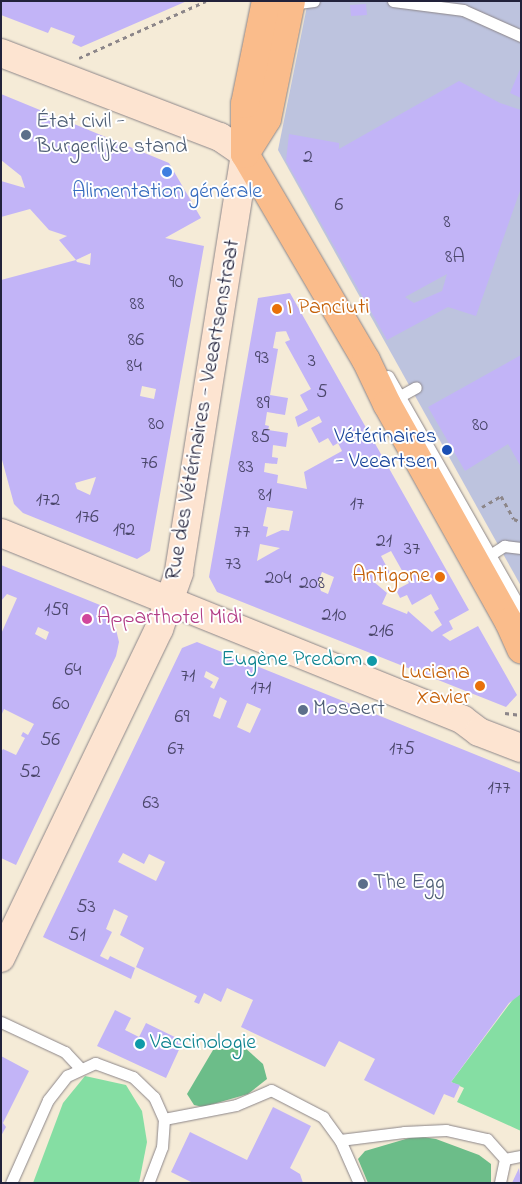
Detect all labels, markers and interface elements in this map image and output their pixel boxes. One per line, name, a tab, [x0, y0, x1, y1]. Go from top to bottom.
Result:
place label: État civil - Burgerlijke stand	[36, 109, 187, 160]
marker: État civil - Burgerlijke stand	[20, 129, 32, 141]
house number: 2	[303, 145, 313, 169]
marker: Alimentation générale	[161, 166, 173, 178]
place label: Alimentation générale	[72, 180, 262, 206]
house number: 6	[335, 193, 343, 217]
house number: 8	[443, 210, 451, 234]
street label: Rue des Vétérinaires - Veeartsenstraat	[161, 238, 247, 582]
house number: 8A	[445, 245, 465, 269]
house number: 90	[169, 270, 183, 294]
house number: 88	[130, 292, 144, 316]
place label: I Panciuti	[287, 296, 369, 322]
marker: I Panciuti	[271, 303, 283, 315]
house number: 86	[128, 328, 144, 352]
house number: 93	[255, 346, 269, 370]
house number: 3	[308, 349, 316, 373]
house number: 84	[126, 354, 142, 378]
house number: 5	[316, 380, 328, 404]
house number: 89	[256, 391, 270, 415]
house number: 80	[148, 412, 164, 436]
house number: 80	[472, 413, 488, 437]
place label: Vétérinaires - Veeartsen	[334, 424, 437, 476]
house number: 85	[252, 425, 270, 449]
marker: Vétérinaires - Veeartsen	[441, 444, 453, 456]
house number: 76	[140, 451, 158, 475]
house number: 83	[238, 455, 254, 479]
house number: 81	[258, 483, 272, 507]
house number: 172	[36, 488, 60, 512]
house number: 17	[350, 492, 364, 516]
house number: 176	[75, 505, 99, 529]
house number: 192	[113, 518, 135, 542]
house number: 77	[234, 520, 250, 544]
house number: 21	[376, 529, 392, 553]
house number: 37	[404, 537, 420, 561]
house number: 73	[225, 552, 241, 576]
place label: Antigone	[352, 564, 430, 590]
house number: 204	[265, 566, 291, 590]
house number: 208	[299, 571, 325, 595]
marker: Antigone	[434, 571, 446, 583]
house number: 159	[44, 598, 68, 622]
house number: 210	[322, 603, 346, 627]
place label: Apparthotel Midi	[97, 606, 243, 632]
marker: Apparthotel Midi	[81, 613, 93, 625]
house number: 216	[368, 619, 394, 643]
place label: Eugène Predom	[221, 648, 362, 674]
marker: Eugène Predom	[366, 655, 378, 667]
house number: 64	[64, 658, 82, 682]
place label: Luciana Xavier	[401, 660, 470, 711]
house number: 71	[181, 664, 195, 688]
house number: 171	[251, 676, 271, 700]
marker: Luciana Xavier	[474, 680, 486, 692]
house number: 60	[52, 692, 70, 716]
place label: Mosaert	[313, 697, 385, 723]
marker: Mosaert	[297, 704, 309, 716]
house number: 69	[175, 705, 189, 729]
house number: 56	[40, 728, 60, 752]
house number: 67	[167, 737, 185, 761]
house number: 175	[389, 737, 415, 761]
house number: 52	[19, 760, 41, 784]
house number: 177	[488, 776, 510, 800]
house number: 63	[142, 791, 160, 815]
place label: The Egg	[373, 871, 445, 897]
marker: The Egg	[357, 878, 369, 890]
house number: 53	[76, 895, 96, 919]
house number: 51	[68, 923, 86, 947]
place label: Vaccinologie	[150, 1031, 256, 1057]
marker: Vaccinologie	[134, 1038, 146, 1050]

